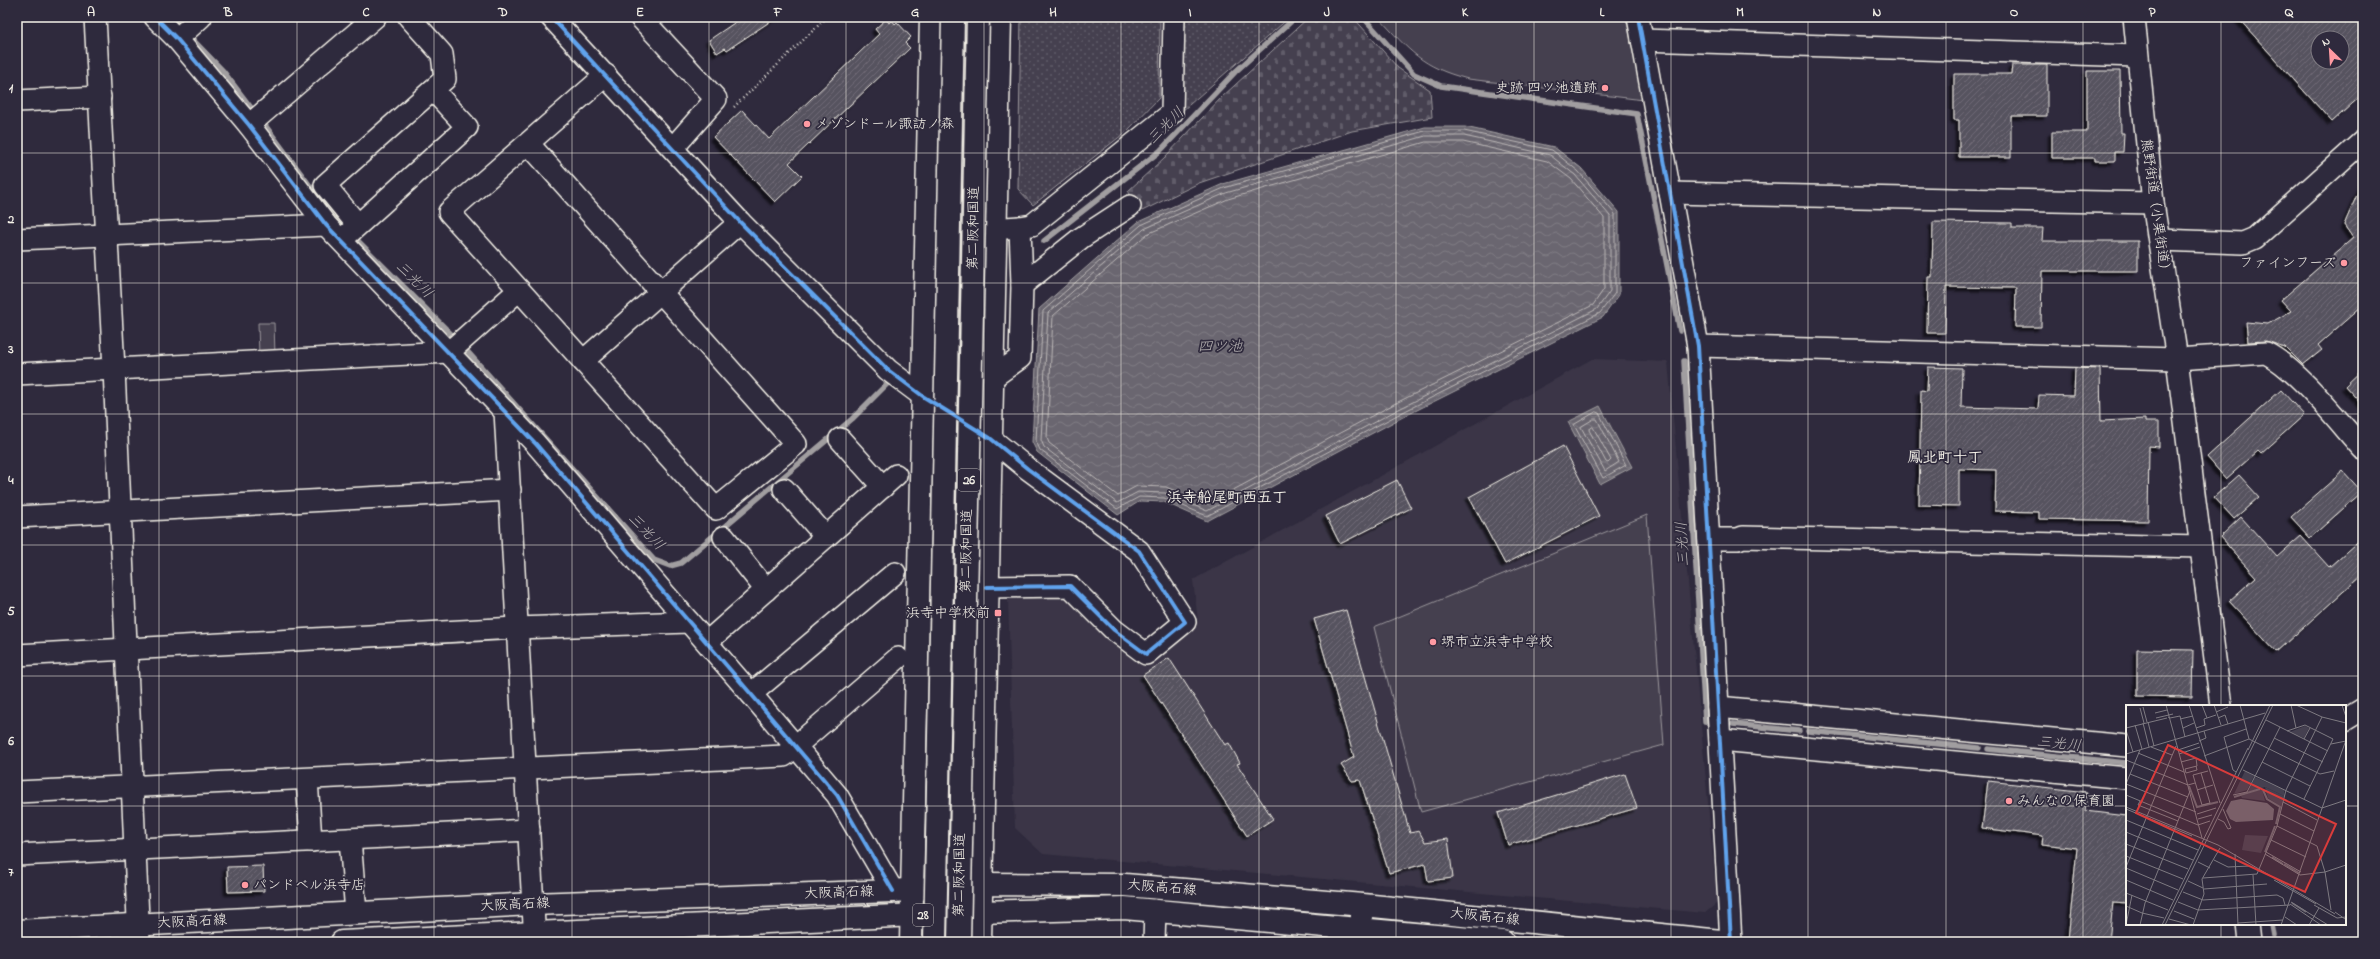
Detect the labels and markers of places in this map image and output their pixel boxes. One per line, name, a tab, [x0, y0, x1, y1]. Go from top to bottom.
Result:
place label: 史跡 四ツ池遺跡	[1496, 78, 1597, 99]
marker: 史跡 四ツ池遺跡	[1600, 83, 1610, 93]
place label: メゾンドール諏訪ノ森	[815, 114, 954, 135]
marker: メゾンドール諏訪ノ森	[802, 119, 812, 129]
place label: ファインフーズ	[2239, 253, 2336, 274]
marker: ファインフーズ	[2339, 258, 2349, 268]
place label: 浜寺中学校前	[906, 603, 990, 624]
marker: 浜寺中学校前	[993, 608, 1003, 618]
place label: 堺市立浜寺中学校	[1441, 632, 1553, 653]
marker: 堺市立浜寺中学校	[1428, 637, 1438, 647]
place label: みんなの保育園	[2017, 791, 2115, 812]
marker: みんなの保育園	[2004, 796, 2014, 806]
place label: パンドベル浜寺店	[253, 875, 365, 896]
marker: パンドベル浜寺店	[240, 880, 250, 890]

